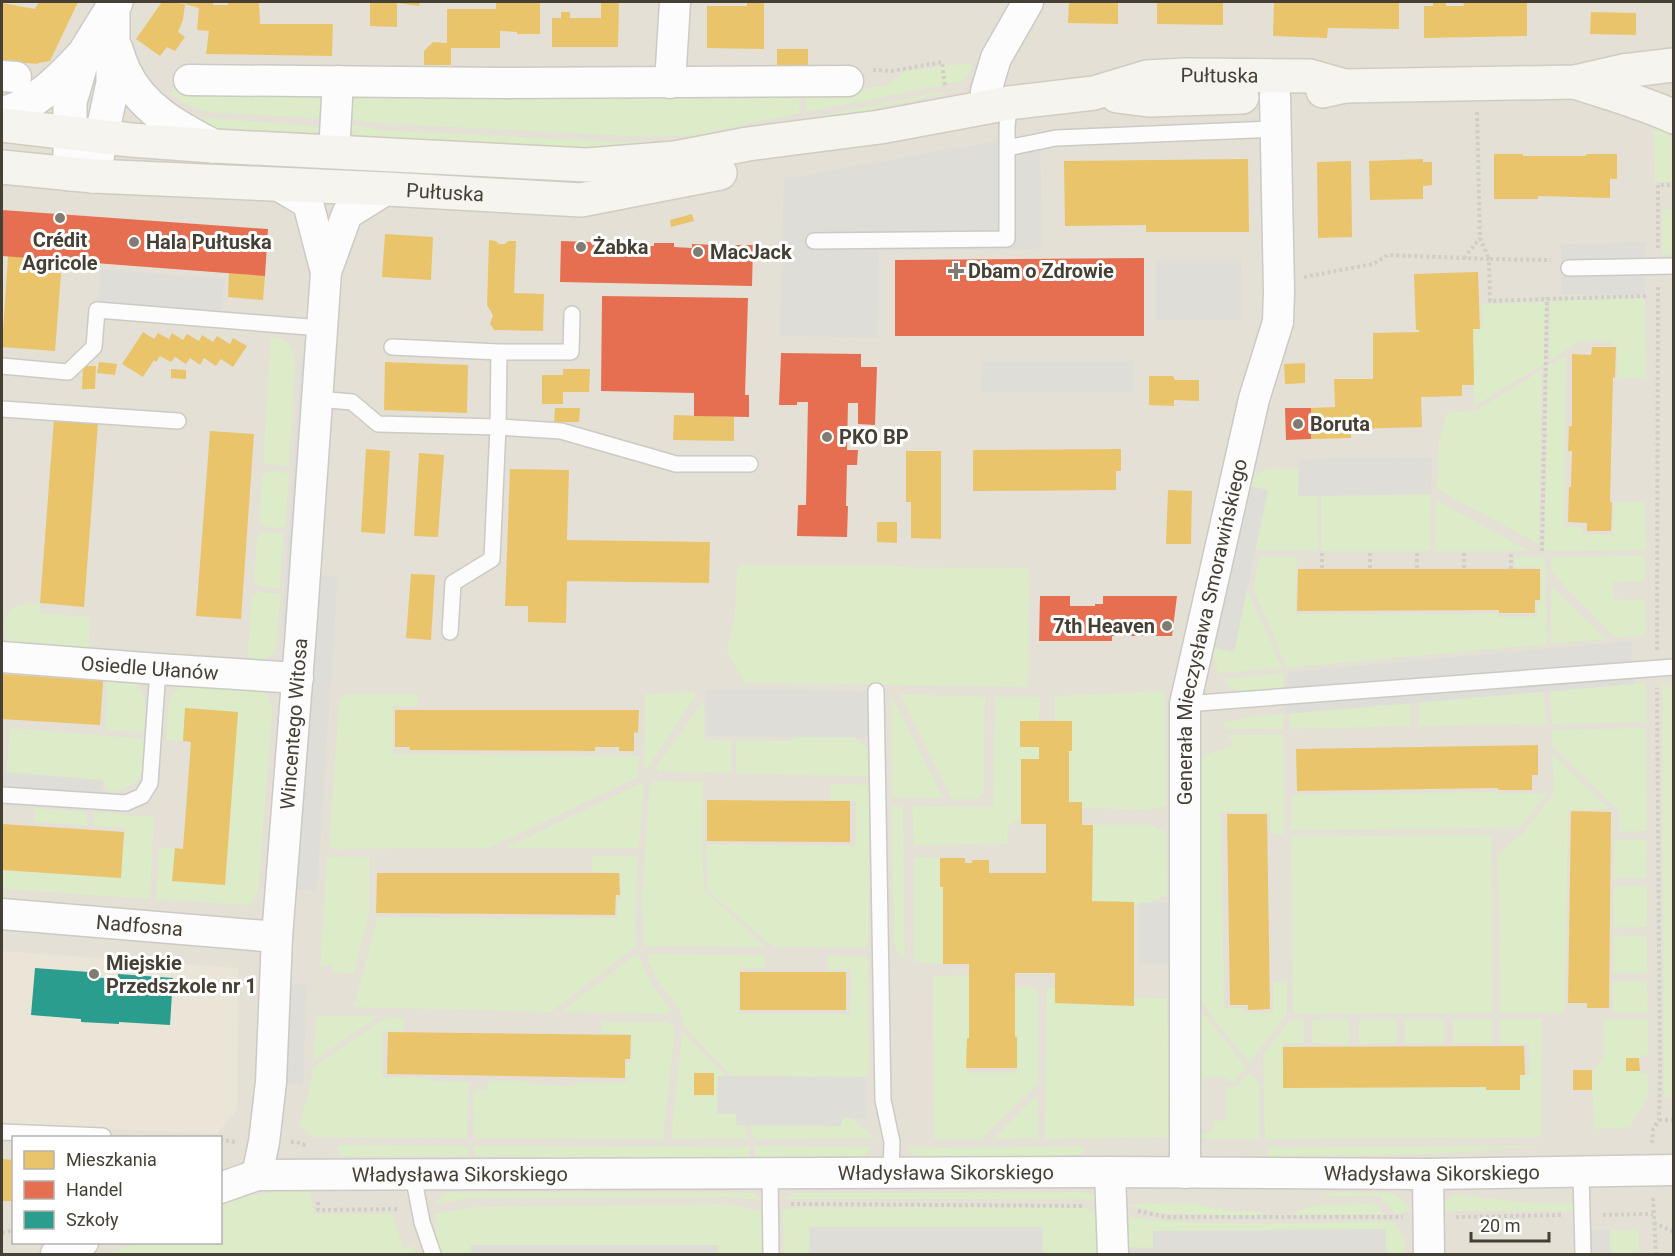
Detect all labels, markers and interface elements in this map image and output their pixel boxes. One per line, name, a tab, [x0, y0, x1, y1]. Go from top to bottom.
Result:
street label: Pułtuska	[1180, 63, 1259, 88]
street label: Pułtuska	[406, 178, 485, 206]
marker: Crédit Agricole	[53, 211, 67, 225]
place label: Crédit Agricole	[22, 228, 98, 275]
place label: Hala Pułtuska	[146, 230, 272, 254]
marker: Hala Pułtuska	[127, 235, 141, 249]
place label: Żabka	[593, 235, 649, 259]
marker: Żabka	[574, 240, 588, 254]
place label: MacJack	[710, 240, 792, 264]
marker: MacJack	[691, 245, 705, 259]
place label: Dbam o Zdrowie	[968, 259, 1114, 283]
marker: Dbam o Zdrowie	[949, 264, 963, 278]
place label: Boruta	[1310, 412, 1370, 436]
marker: Boruta	[1291, 417, 1305, 431]
place label: PKO BP	[839, 425, 909, 449]
marker: PKO BP	[820, 430, 834, 444]
street label: Generała Mieczysława Smorawińskiego	[1173, 456, 1252, 805]
place label: 7th Heaven	[1053, 614, 1155, 638]
marker: 7th Heaven	[1160, 619, 1174, 633]
street label: Wincentego Witosa	[275, 637, 312, 811]
street label: Osiedle Ułanów	[80, 651, 219, 685]
street label: Nadfosna	[95, 910, 184, 941]
place label: Miejskie Przedszkole nr 1	[106, 951, 257, 998]
marker: Miejskie Przedszkole nr 1	[87, 967, 101, 981]
legend	[12, 1136, 222, 1244]
text: Mieszkania	[66, 1149, 157, 1170]
street label: Władysława Sikorskiego	[838, 1160, 1054, 1185]
street label: Władysława Sikorskiego	[1324, 1160, 1540, 1186]
street label: Władysława Sikorskiego	[352, 1162, 568, 1187]
text: Handel	[66, 1179, 123, 1200]
scale bar	[1471, 1205, 1549, 1243]
text: Szkoły	[66, 1209, 119, 1230]
text: 20 m	[1480, 1215, 1520, 1236]

